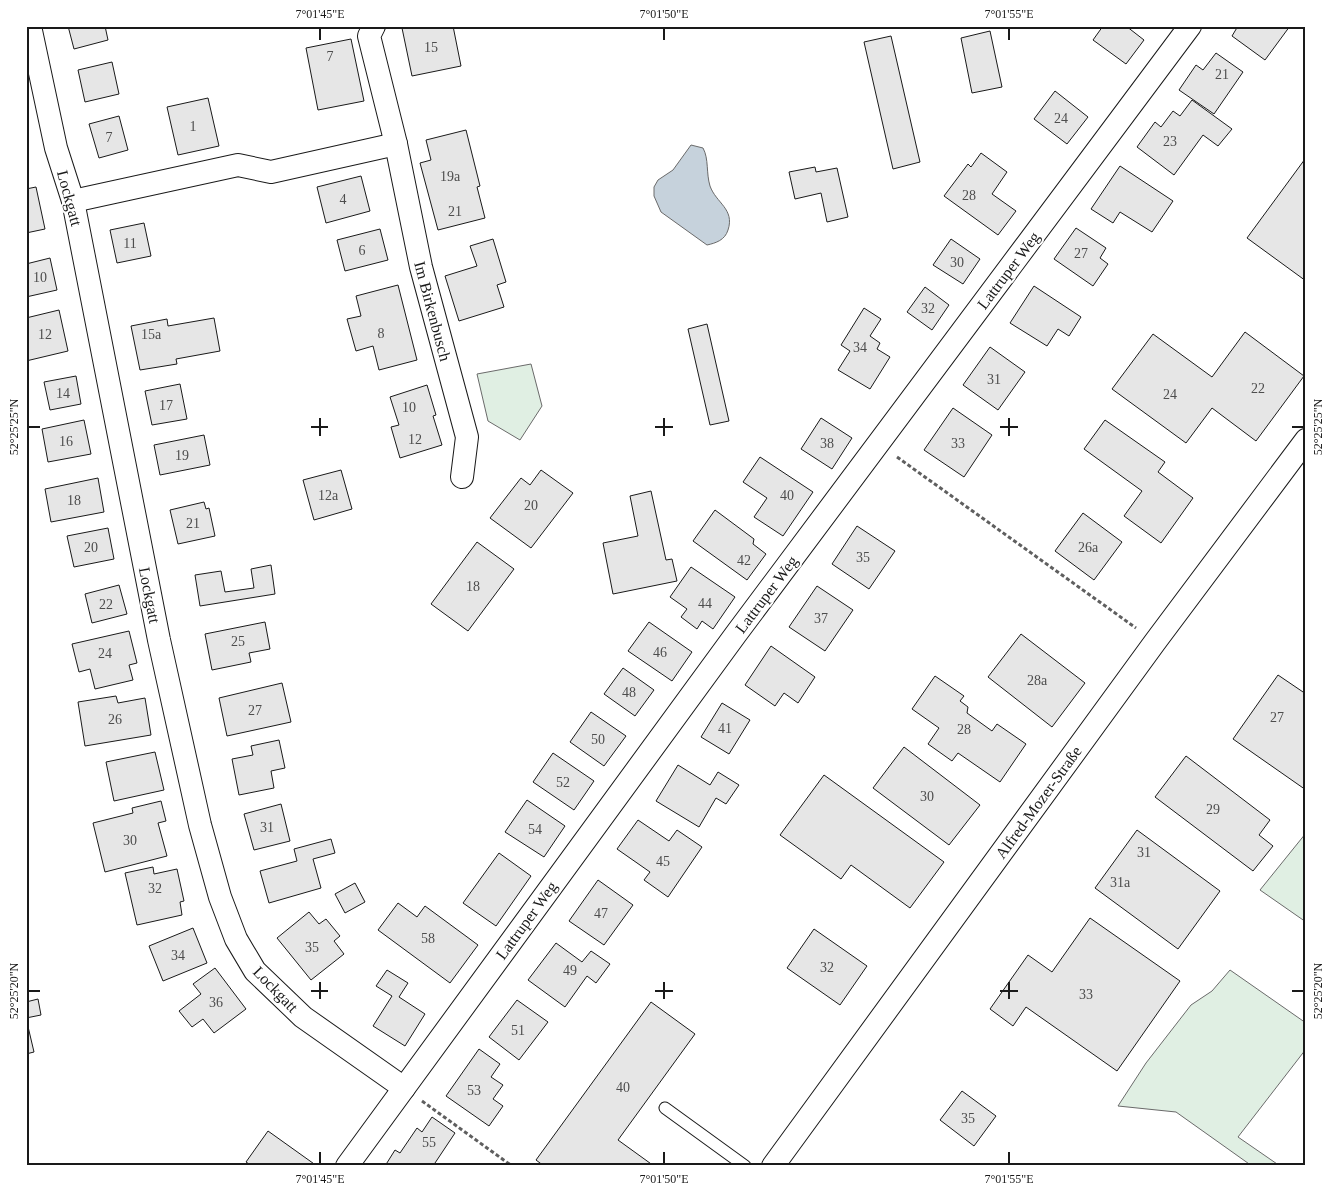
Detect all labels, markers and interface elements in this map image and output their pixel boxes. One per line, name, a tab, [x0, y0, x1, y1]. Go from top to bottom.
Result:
text: 7°01'45"E	[295, 7, 345, 21]
text: 7°01'50"E	[639, 7, 689, 21]
text: 7°01'55"E	[984, 7, 1034, 21]
house number: 15	[424, 40, 438, 55]
house number: 7	[327, 49, 334, 64]
house number: 21	[1215, 67, 1229, 82]
house number: 24	[1054, 111, 1068, 126]
house number: 1	[190, 119, 197, 134]
house number: 7	[106, 130, 113, 145]
house number: 23	[1163, 134, 1177, 149]
street label: Lockgatt	[53, 168, 85, 229]
house number: 19a	[440, 169, 461, 184]
house number: 28	[962, 188, 976, 203]
house number: 4	[340, 192, 347, 207]
house number: 21	[448, 204, 462, 219]
street label: Lattruper Weg	[974, 228, 1044, 313]
house number: 11	[123, 236, 137, 251]
house number: 6	[359, 243, 366, 258]
house number: 27	[1074, 246, 1088, 261]
house number: 30	[950, 255, 964, 270]
street label: Im Birkenbusch	[411, 259, 454, 363]
house number: 10	[33, 270, 47, 285]
house number: 32	[921, 301, 935, 316]
house number: 8	[378, 326, 385, 341]
house number: 12	[38, 327, 52, 342]
house number: 15a	[141, 327, 162, 342]
house number: 34	[853, 340, 867, 355]
house number: 31	[987, 372, 1001, 387]
house number: 22	[1251, 381, 1265, 396]
house number: 14	[56, 386, 70, 401]
house number: 24	[1163, 387, 1177, 402]
text: 52°25'25"N	[7, 398, 21, 455]
house number: 17	[159, 398, 173, 413]
text: 52°25'25"N	[1311, 398, 1325, 455]
house number: 10	[402, 400, 416, 415]
house number: 12	[408, 432, 422, 447]
house number: 16	[59, 434, 73, 449]
house number: 38	[820, 436, 834, 451]
house number: 33	[951, 436, 965, 451]
house number: 19	[175, 448, 189, 463]
house number: 12a	[318, 488, 339, 503]
house number: 40	[780, 488, 794, 503]
house number: 18	[67, 493, 81, 508]
house number: 20	[524, 498, 538, 513]
house number: 21	[186, 516, 200, 531]
house number: 20	[84, 540, 98, 555]
house number: 26a	[1078, 540, 1099, 555]
house number: 35	[856, 550, 870, 565]
street label: Lattruper Weg	[732, 552, 802, 637]
house number: 42	[737, 553, 751, 568]
street label: Lockgatt	[135, 566, 163, 625]
house number: 18	[466, 579, 480, 594]
house number: 44	[698, 596, 712, 611]
house number: 22	[99, 597, 113, 612]
house number: 37	[814, 611, 828, 626]
house number: 25	[231, 634, 245, 649]
house number: 46	[653, 645, 667, 660]
house number: 24	[98, 646, 112, 661]
house number: 28a	[1027, 673, 1048, 688]
house number: 48	[622, 685, 636, 700]
house number: 27	[248, 703, 262, 718]
house number: 27	[1270, 710, 1284, 725]
house number: 26	[108, 712, 122, 727]
house number: 41	[718, 721, 732, 736]
house number: 28	[957, 722, 971, 737]
house number: 50	[591, 732, 605, 747]
street label: Alfred-Mozer-Straße	[992, 743, 1085, 862]
house number: 52	[556, 775, 570, 790]
house number: 30	[920, 789, 934, 804]
house number: 29	[1206, 802, 1220, 817]
house number: 31	[260, 820, 274, 835]
house number: 54	[528, 822, 542, 837]
house number: 30	[123, 833, 137, 848]
house number: 31	[1137, 845, 1151, 860]
house number: 45	[656, 854, 670, 869]
house number: 31a	[1110, 875, 1131, 890]
street label: Lattruper Weg	[492, 878, 561, 963]
house number: 32	[148, 881, 162, 896]
house number: 47	[594, 906, 608, 921]
house number: 58	[421, 931, 435, 946]
house number: 35	[305, 940, 319, 955]
house number: 34	[171, 948, 185, 963]
house number: 32	[820, 960, 834, 975]
text: 52°25'20"N	[7, 962, 21, 1019]
text: 52°25'20"N	[1311, 962, 1325, 1019]
street label: Lockgatt	[249, 963, 302, 1017]
house number: 49	[563, 963, 577, 978]
house number: 33	[1079, 987, 1093, 1002]
house number: 36	[209, 995, 223, 1010]
house number: 51	[511, 1023, 525, 1038]
house number: 40	[616, 1080, 630, 1095]
house number: 53	[467, 1083, 481, 1098]
house number: 35	[961, 1111, 975, 1126]
house number: 55	[422, 1135, 436, 1150]
text: 7°01'45"E	[295, 1172, 345, 1186]
text: 7°01'50"E	[639, 1172, 689, 1186]
text: 7°01'55"E	[984, 1172, 1034, 1186]

